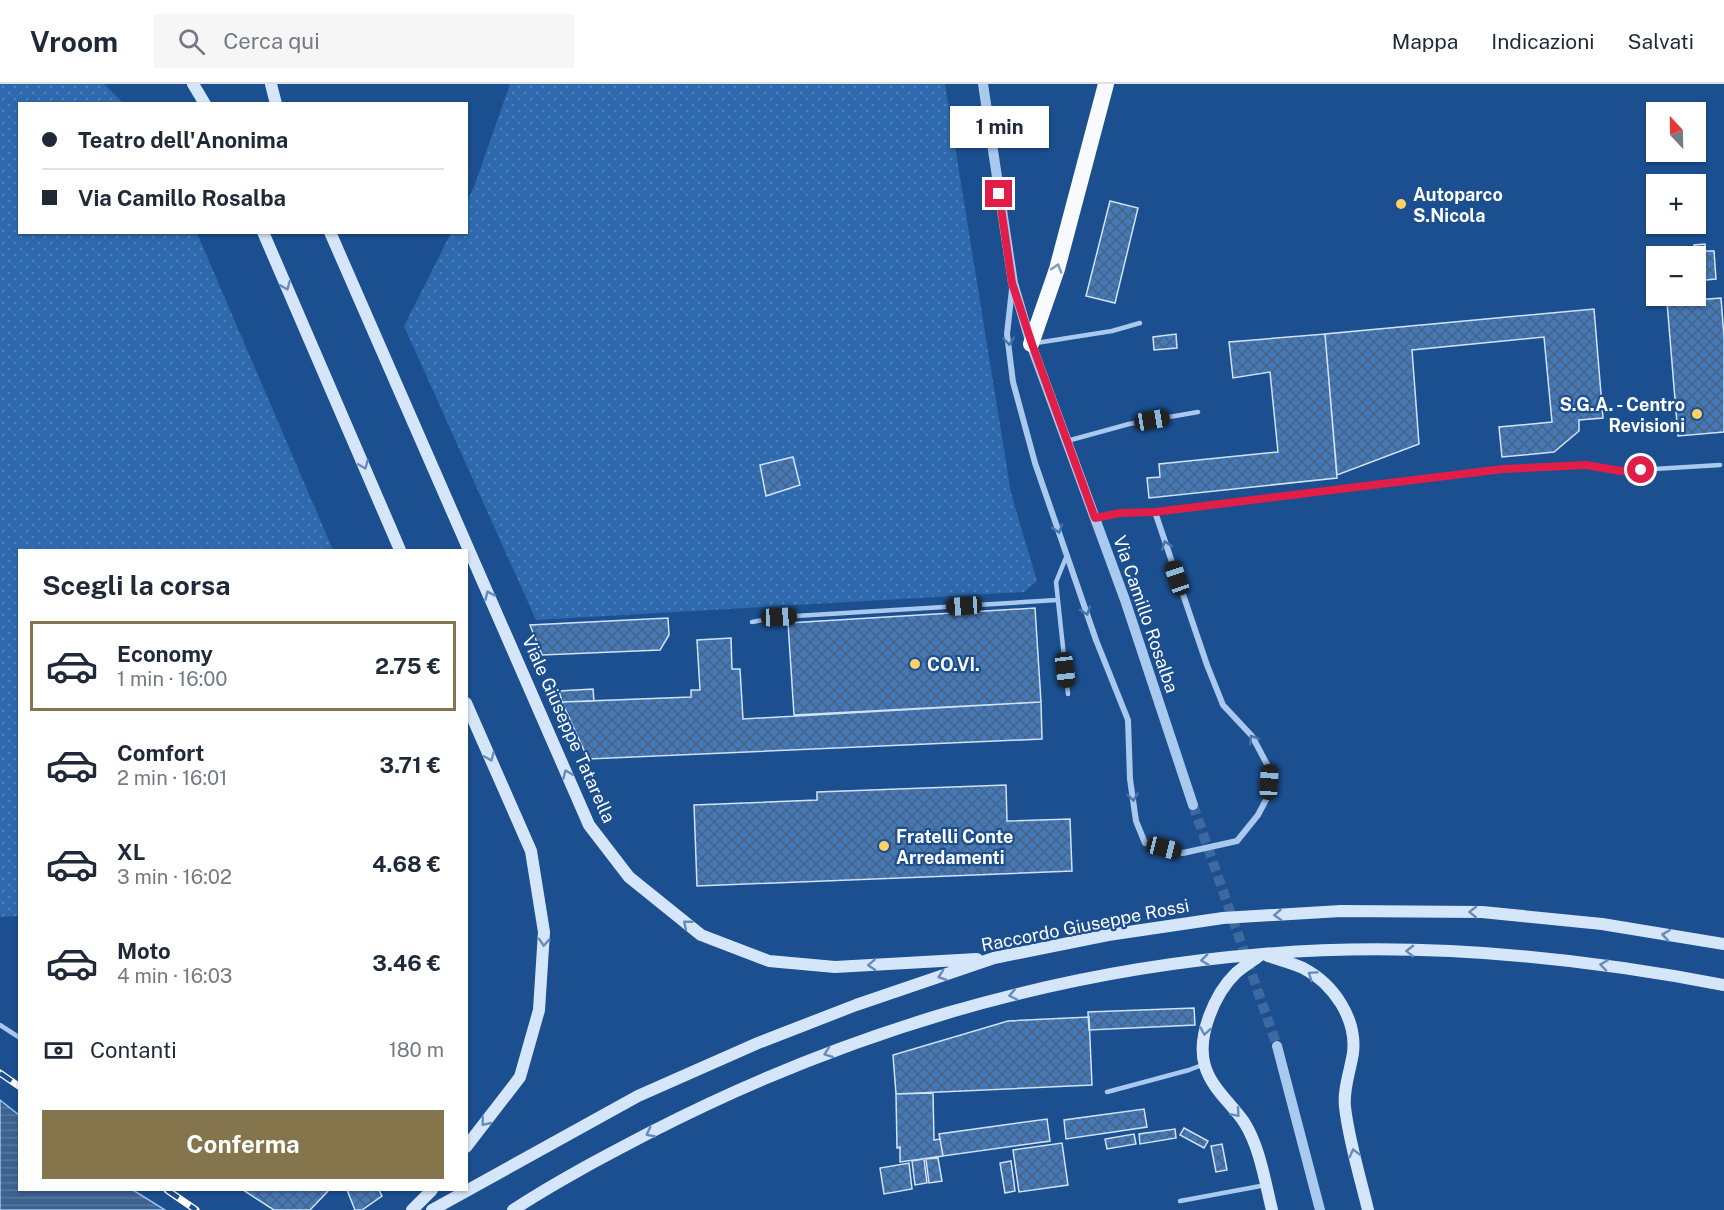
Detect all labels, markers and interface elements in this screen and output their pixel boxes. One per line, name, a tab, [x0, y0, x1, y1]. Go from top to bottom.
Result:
search box	[154, 14, 574, 68]
text: Vroom	[30, 25, 118, 58]
icon: search	[175, 25, 208, 58]
text: Cerca qui	[223, 28, 320, 54]
text: Mappa	[1392, 29, 1458, 54]
text: Indicazioni	[1491, 29, 1595, 54]
text: Salvati	[1628, 29, 1694, 54]
north arrow	[1646, 102, 1706, 162]
map controls	[1646, 102, 1706, 306]
callout: 1 min	[950, 107, 1048, 149]
text: 1 min	[975, 115, 1024, 139]
text: Teatro dell'Anonima	[78, 127, 288, 153]
button: +	[1646, 174, 1706, 234]
route end	[985, 180, 1012, 207]
place label: Autoparco S.Nicola	[1413, 184, 1503, 226]
text: Via Camillo Rosalba	[78, 185, 286, 211]
marker: Autoparco S.Nicola	[1394, 197, 1408, 211]
button: −	[1646, 246, 1706, 306]
one-way arrow	[1050, 263, 1062, 274]
one-way arrow	[279, 280, 291, 291]
one-way arrow	[1002, 336, 1015, 345]
place label: S.G.A. - Centro Revisioni	[1559, 394, 1685, 436]
marker: S.G.A. - Centro Revisioni	[1690, 407, 1704, 421]
car	[1133, 408, 1171, 432]
route start	[1627, 456, 1654, 483]
one-way arrow	[356, 459, 368, 470]
one-way arrow	[1050, 523, 1063, 534]
street label: Via Camillo Rosalba	[1109, 533, 1183, 695]
one-way arrow	[1161, 540, 1173, 551]
car	[1163, 558, 1191, 598]
text: Scegli la corsa	[42, 569, 231, 601]
one-way arrow	[485, 591, 497, 602]
car	[945, 596, 983, 616]
one-way arrow	[1078, 605, 1091, 616]
car	[761, 607, 797, 627]
street label: Viale Giuseppe Tatarella	[518, 632, 620, 826]
icon: car	[45, 639, 99, 693]
text: Economy	[117, 641, 213, 667]
car	[1054, 651, 1076, 689]
text: 2.75 €	[375, 653, 441, 679]
place label: CO.VI.	[927, 654, 980, 675]
marker: CO.VI.	[908, 657, 922, 671]
text: 1 min · 16:00	[117, 667, 228, 691]
one-way arrow	[1249, 735, 1260, 746]
icon: car	[45, 738, 99, 792]
text: Comfort	[117, 740, 204, 766]
one-way arrow	[483, 750, 495, 761]
text: 3.71 €	[380, 752, 441, 778]
car	[1259, 764, 1279, 800]
text: 2 min · 16:01	[117, 766, 227, 790]
one-way arrow	[562, 770, 574, 781]
one-way arrow	[1126, 793, 1138, 802]
place label: Fratelli Conte Arredamenti	[896, 826, 1013, 868]
car	[1144, 835, 1184, 861]
icon: car	[45, 837, 99, 891]
text: XL	[117, 839, 145, 865]
marker: Fratelli Conte Arredamenti	[877, 839, 891, 853]
text: 4.68 €	[372, 851, 441, 877]
text: 3 min · 16:02	[117, 865, 232, 889]
street label: Raccordo Giuseppe Rossi	[979, 895, 1191, 955]
one-way arrow	[1468, 906, 1477, 919]
one-way arrow	[1273, 908, 1282, 921]
one-way arrow	[682, 920, 693, 931]
one-way arrow	[1662, 929, 1671, 941]
icon: car	[45, 936, 99, 990]
one-way arrow	[537, 937, 550, 946]
text: Moto	[117, 938, 171, 964]
one-way arrow	[1405, 944, 1414, 957]
text: 3.46 €	[372, 950, 441, 976]
one-way arrow	[1201, 953, 1210, 966]
one-way arrow	[868, 959, 877, 972]
one-way arrow	[1600, 959, 1609, 971]
text: 4 min · 16:03	[117, 964, 232, 988]
one-way arrow	[937, 968, 948, 981]
one-way arrow	[1308, 971, 1319, 982]
one-way arrow	[1009, 988, 1019, 1001]
one-way arrow	[1200, 1027, 1212, 1036]
icon: cash	[42, 1034, 75, 1067]
text: Contanti	[90, 1037, 177, 1063]
text: 180 m	[389, 1038, 444, 1062]
one-way arrow	[823, 1046, 834, 1058]
one-way arrow	[1228, 1106, 1239, 1117]
button: Conferma	[42, 1110, 444, 1179]
one-way arrow	[481, 1115, 492, 1126]
one-way arrow	[645, 1125, 656, 1137]
one-way arrow	[1349, 1148, 1362, 1158]

